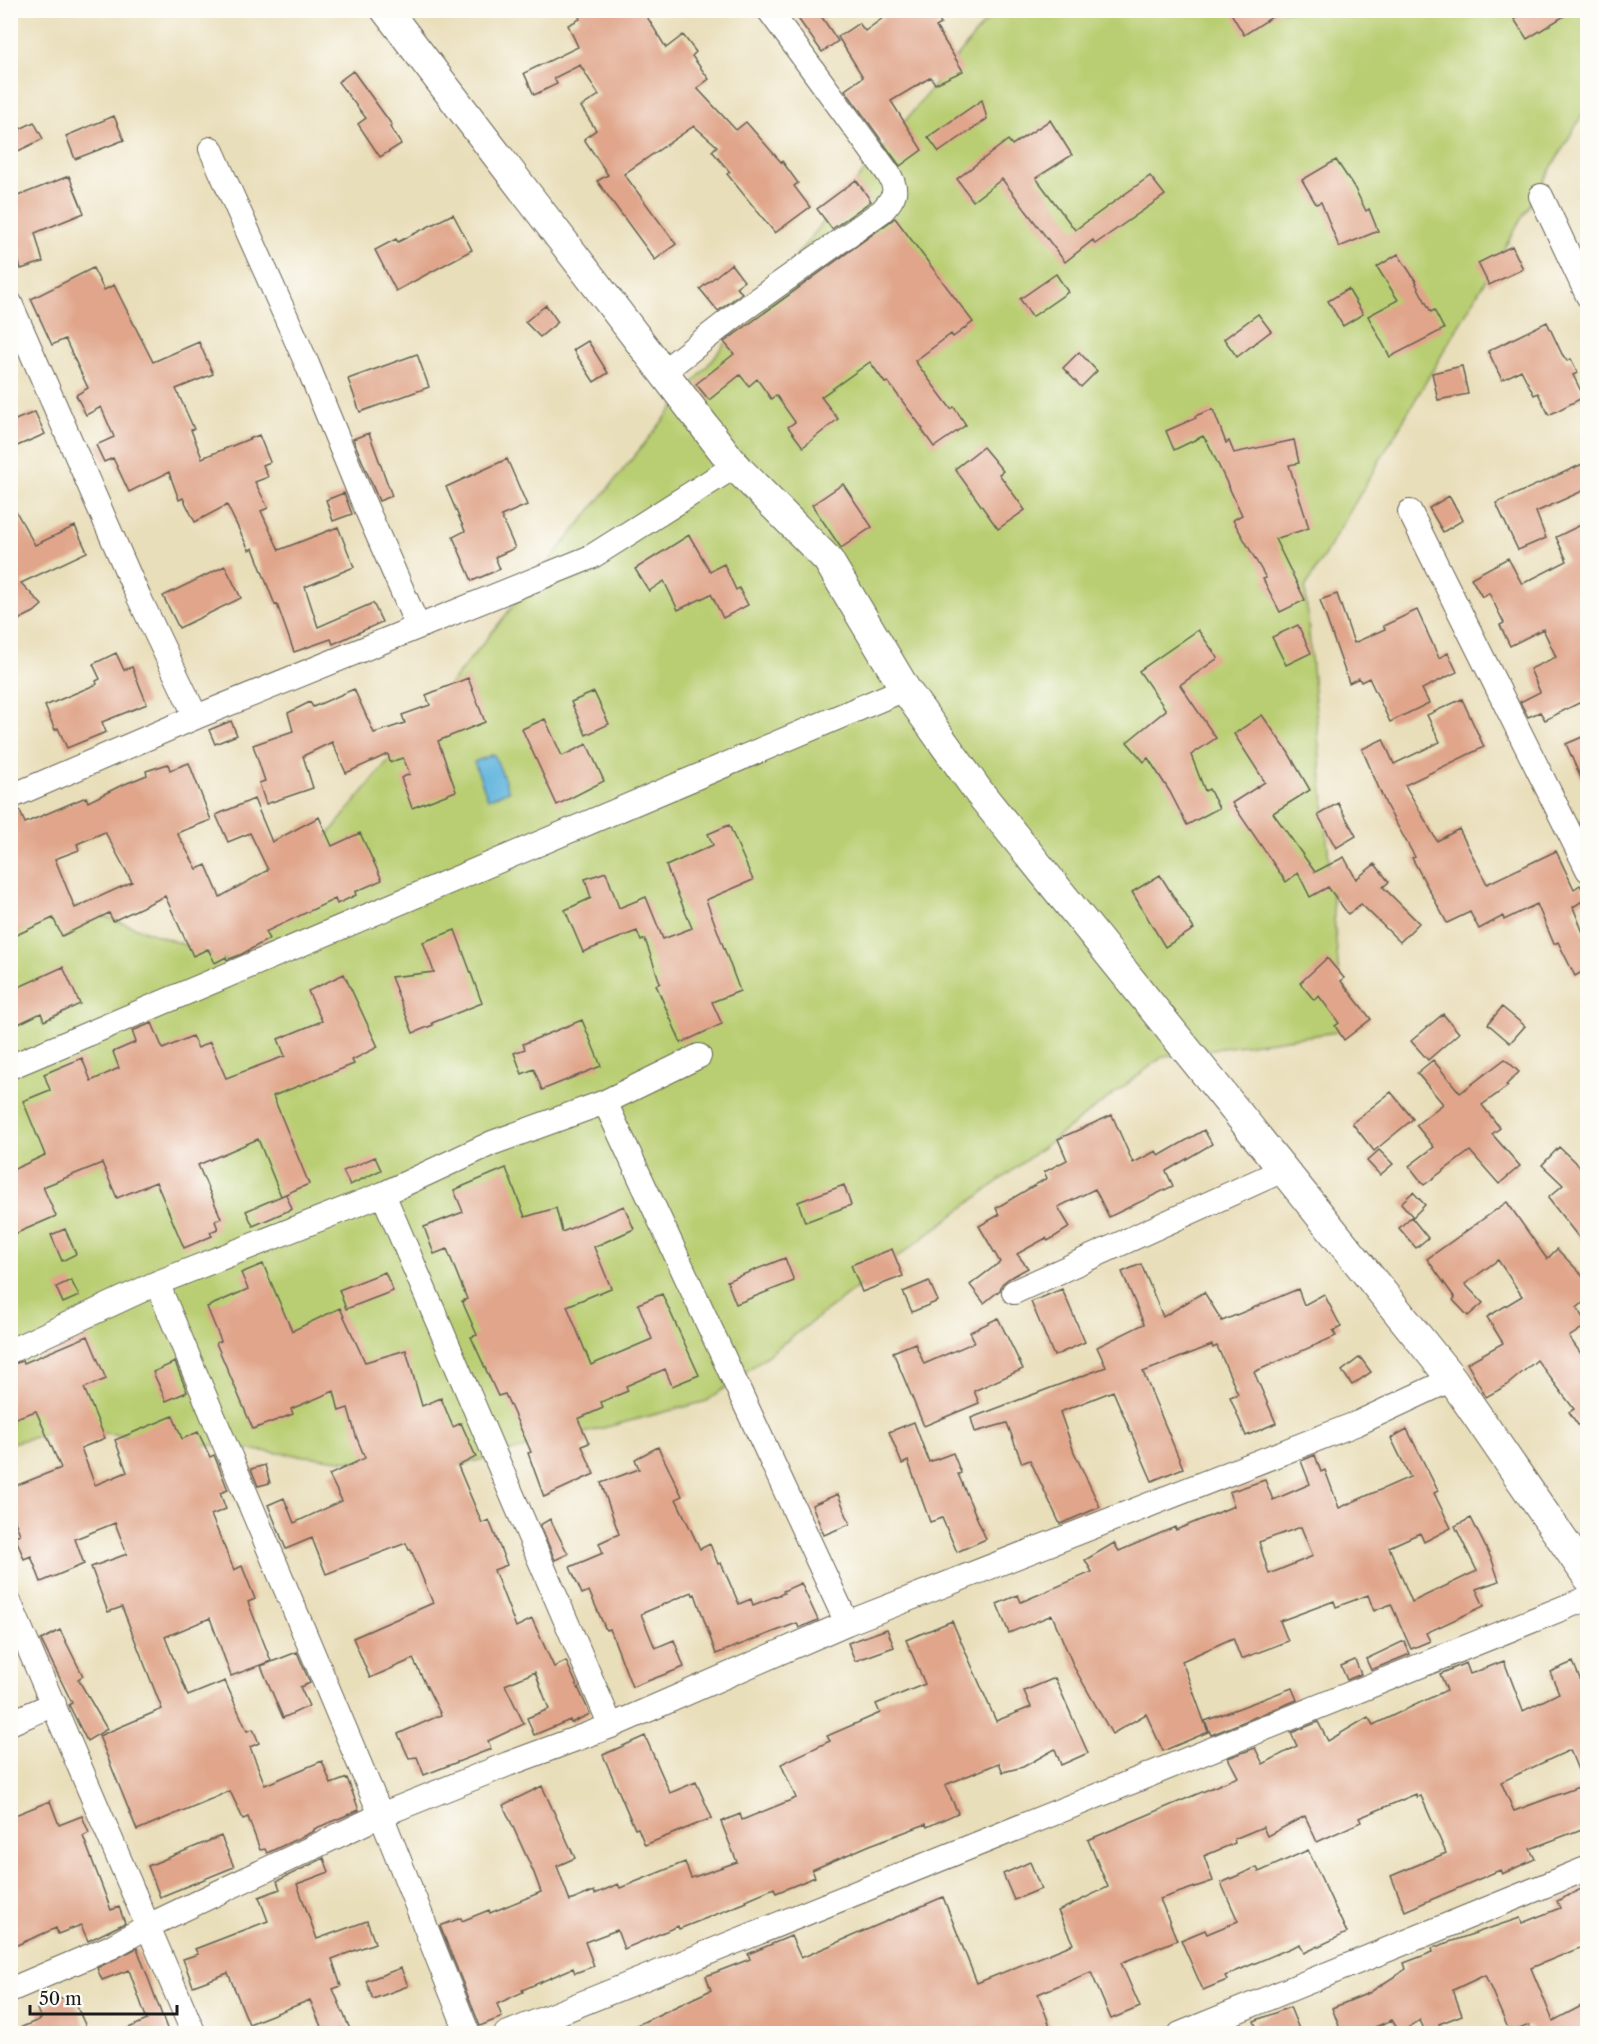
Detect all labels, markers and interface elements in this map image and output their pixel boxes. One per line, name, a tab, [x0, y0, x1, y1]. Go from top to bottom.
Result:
scale bar	[30, 1978, 177, 2016]
text: 50 m	[39, 1988, 82, 2010]

